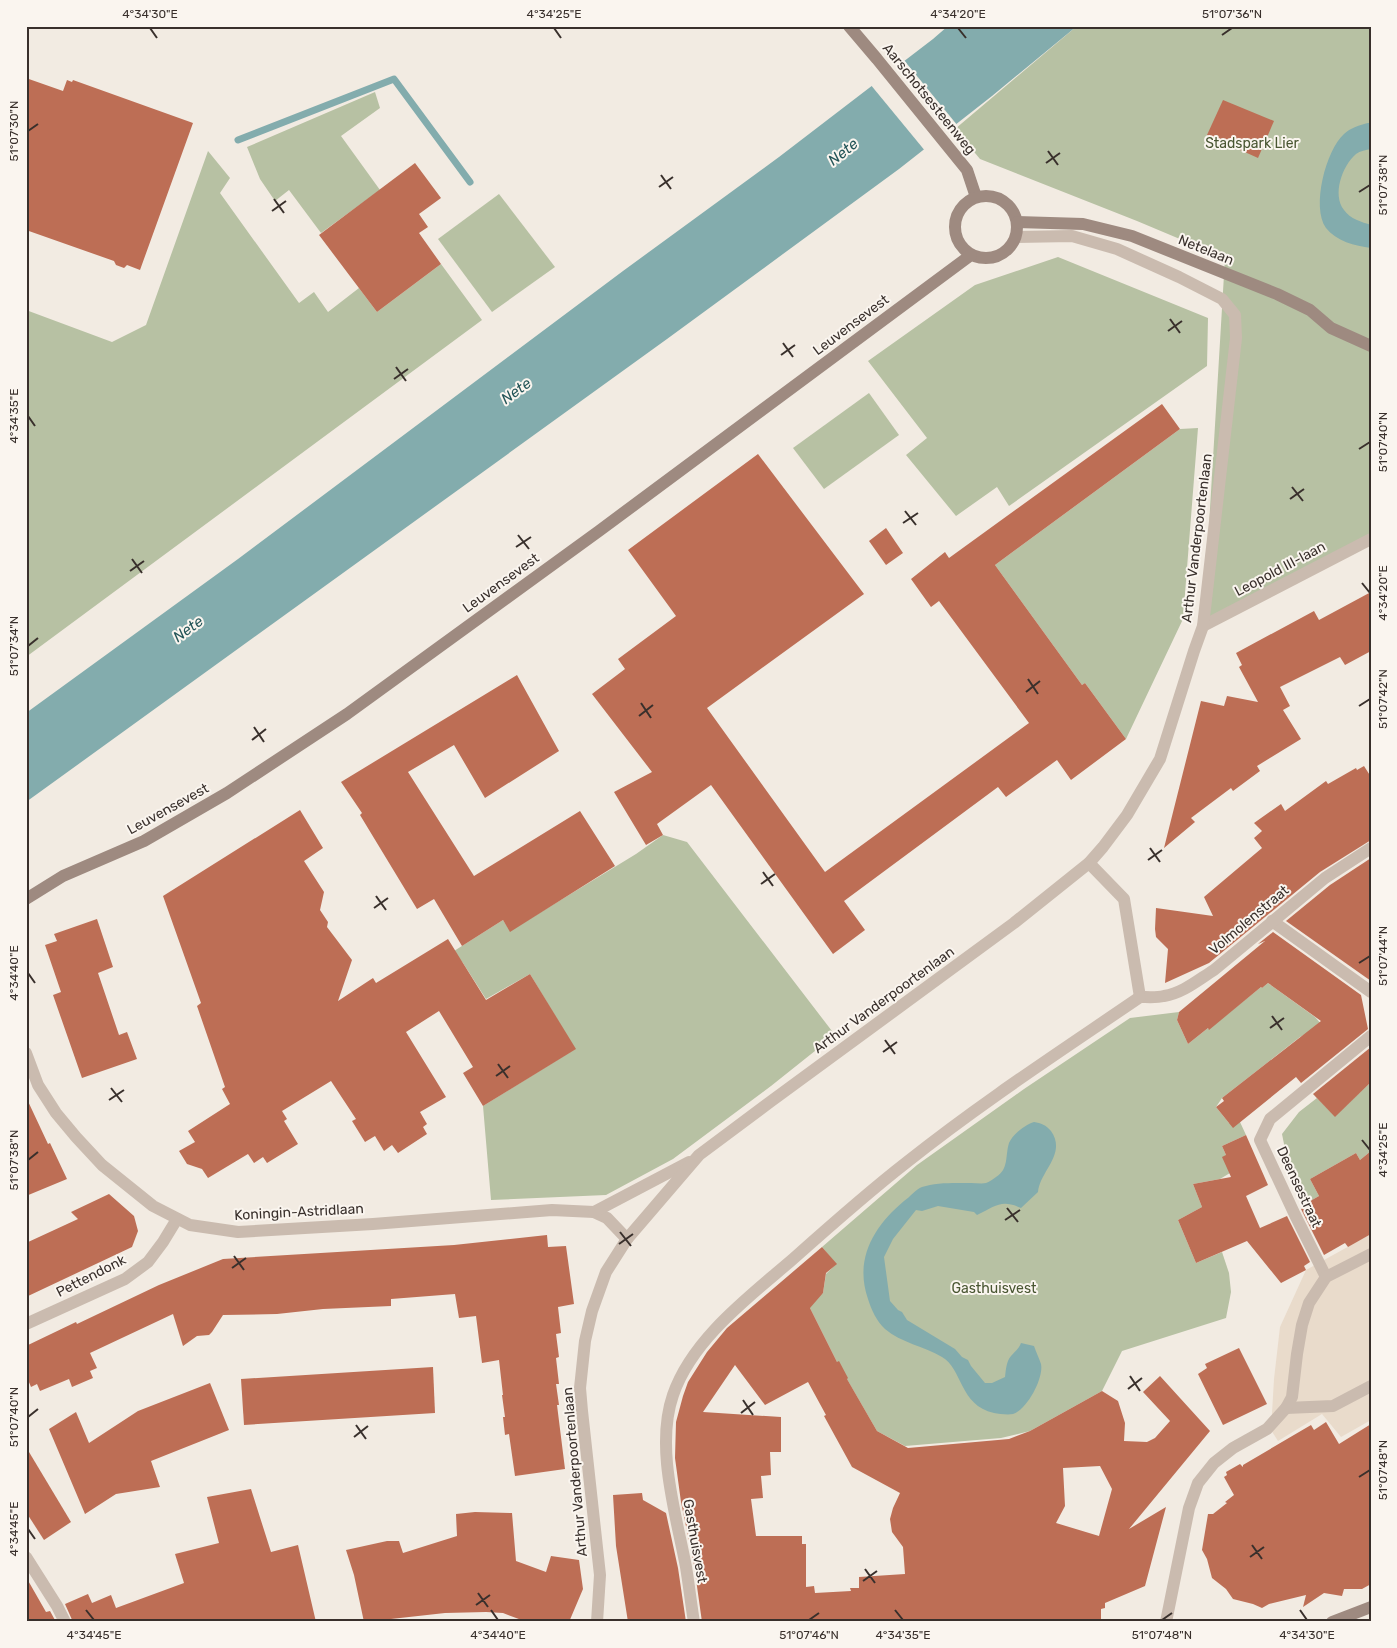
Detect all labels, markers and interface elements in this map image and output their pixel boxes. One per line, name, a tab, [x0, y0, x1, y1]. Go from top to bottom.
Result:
text: 4°34'30"E	[122, 7, 178, 21]
text: 4°34'25"E	[526, 7, 582, 21]
text: 4°34'20"E	[930, 7, 986, 21]
text: 51°07'36"N	[1202, 7, 1262, 21]
street label: Aarschotsesteenweg	[879, 40, 979, 158]
text: 51°07'30"N	[7, 101, 21, 161]
water label: Nete	[825, 134, 862, 169]
park label: Stadspark Lier	[1205, 135, 1300, 152]
text: 51°07'38"N	[1376, 155, 1390, 215]
street label: Netelaan	[1176, 231, 1236, 269]
street label: Leuvensevest	[810, 291, 893, 359]
water label: Nete	[497, 374, 535, 408]
text: 4°34'35"E	[7, 388, 21, 444]
text: 51°07'40"N	[1376, 412, 1390, 472]
street label: Arthur Vanderpoortenlaan	[1178, 453, 1216, 623]
street label: Leopold III-laan	[1232, 538, 1328, 600]
street label: Leuvensevest	[459, 549, 543, 616]
text: 4°34'20"E	[1376, 565, 1390, 621]
water label: Nete	[169, 612, 207, 646]
text: 51°07'34"N	[7, 616, 21, 676]
text: 51°07'42"N	[1376, 669, 1390, 729]
street label: Leuvensevest	[124, 779, 212, 838]
street label: Volmolenstraat	[1206, 881, 1293, 958]
text: 51°07'44"N	[1376, 926, 1390, 986]
street label: Arthur Vanderpoortenlaan	[810, 943, 958, 1057]
text: 4°34'40"E	[7, 945, 21, 1001]
text: 4°34'25"E	[1376, 1122, 1390, 1178]
text: 51°07'38"N	[7, 1130, 21, 1190]
street label: Deensestraat	[1273, 1144, 1325, 1231]
street label: Koningin-Astridlaan	[234, 1200, 364, 1224]
street label: Pettendonk	[53, 1251, 129, 1301]
park label: Gasthuisvest	[951, 1280, 1037, 1297]
text: 51°07'40"N	[7, 1387, 21, 1447]
street label: Arthur Vanderpoortenlaan	[559, 1387, 591, 1557]
text: 51°07'48"N	[1376, 1440, 1390, 1500]
street label: Gasthuisvest	[679, 1498, 711, 1585]
text: 4°34'45"E	[7, 1502, 21, 1556]
text: 4°34'45"E	[67, 1628, 121, 1642]
text: 4°34'40"E	[470, 1628, 526, 1642]
text: 51°07'46"N	[779, 1628, 839, 1642]
text: 4°34'35"E	[875, 1628, 931, 1642]
text: 51°07'48"N	[1132, 1628, 1192, 1642]
text: 4°34'30"E	[1279, 1628, 1335, 1642]

